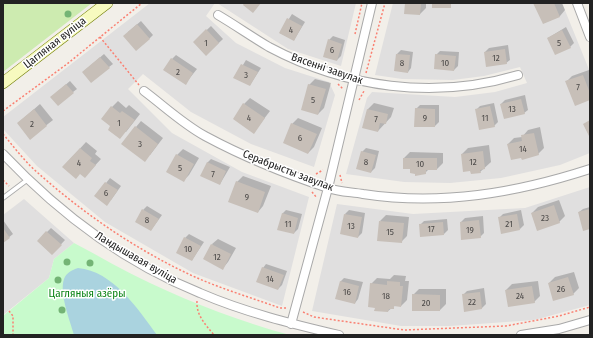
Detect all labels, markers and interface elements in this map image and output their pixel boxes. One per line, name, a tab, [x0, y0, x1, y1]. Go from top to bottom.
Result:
street label: Цагляная вуліца	[21, 14, 89, 72]
house number: 4	[289, 25, 293, 35]
house number: 1	[204, 38, 208, 48]
house number: 5	[557, 38, 561, 48]
house number: 6	[330, 45, 334, 55]
street label: Вясенні завулак	[289, 51, 365, 87]
house number: 12	[492, 53, 500, 63]
house number: 8	[400, 58, 404, 68]
house number: 10	[441, 58, 449, 68]
house number: 2	[176, 67, 180, 77]
house number: 3	[244, 70, 248, 80]
house number: 7	[576, 82, 580, 92]
house number: 5	[311, 95, 315, 105]
house number: 13	[508, 104, 516, 114]
house number: 4	[247, 113, 251, 123]
house number: 9	[423, 113, 427, 123]
house number: 11	[482, 113, 488, 123]
house number: 7	[374, 114, 378, 124]
house number: 1	[117, 118, 121, 128]
house number: 2	[30, 119, 34, 129]
house number: 6	[298, 133, 302, 143]
house number: 3	[138, 139, 142, 149]
house number: 14	[519, 144, 527, 154]
street label: Серабрысты завулак	[241, 148, 335, 194]
house number: 8	[364, 157, 368, 167]
house number: 12	[469, 157, 477, 167]
house number: 4	[77, 158, 81, 168]
house number: 10	[416, 159, 424, 169]
house number: 5	[178, 163, 182, 173]
house number: 7	[211, 169, 215, 179]
house number: 6	[104, 188, 108, 198]
house number: 9	[245, 192, 249, 202]
house number: 23	[541, 213, 549, 223]
house number: 8	[145, 215, 149, 225]
house number: 11	[285, 219, 291, 229]
house number: 21	[505, 219, 513, 229]
house number: 13	[347, 221, 355, 231]
house number: 17	[427, 224, 435, 234]
house number: 19	[466, 225, 474, 235]
house number: 15	[386, 227, 394, 237]
street label: Ландышавая вуліца	[93, 229, 179, 287]
house number: 10	[184, 244, 192, 254]
house number: 12	[213, 252, 221, 262]
house number: 14	[266, 274, 274, 284]
house number: 26	[557, 284, 565, 294]
park label: Цагляныя азёры	[49, 287, 125, 301]
house number: 16	[343, 287, 351, 297]
house number: 18	[382, 291, 390, 301]
house number: 24	[516, 291, 524, 301]
house number: 22	[468, 297, 476, 307]
house number: 20	[422, 298, 430, 308]

